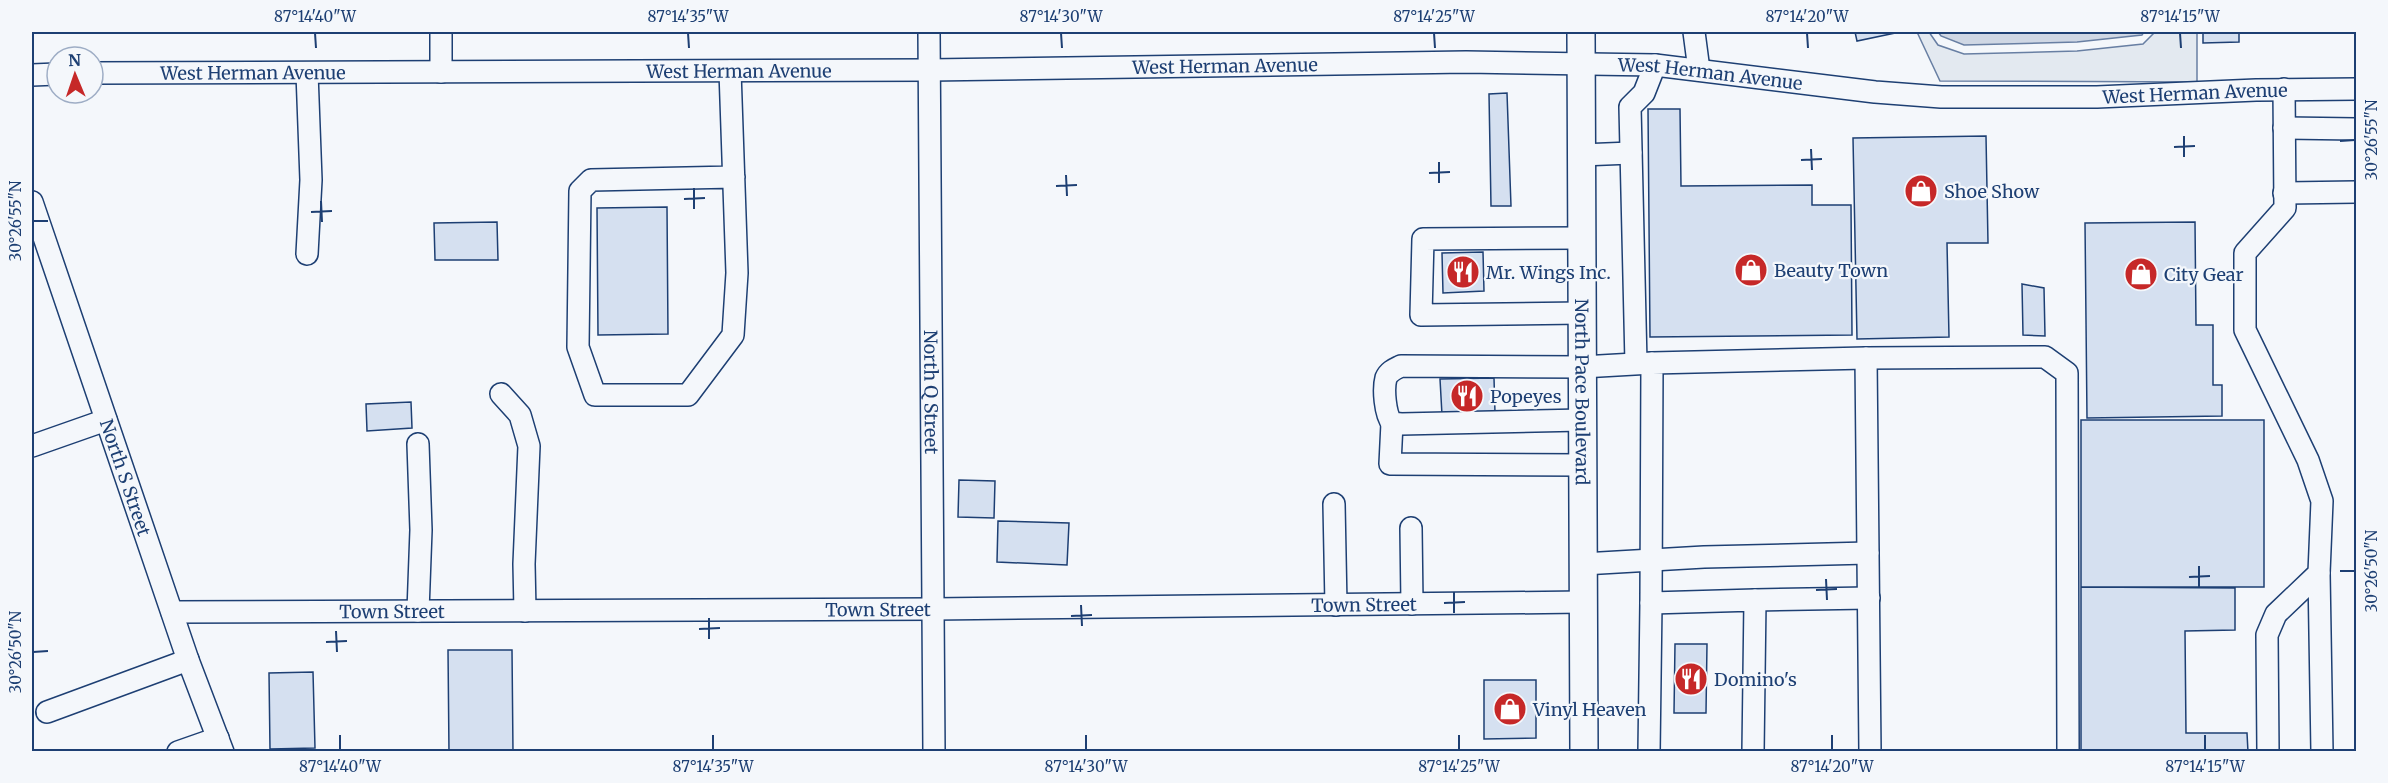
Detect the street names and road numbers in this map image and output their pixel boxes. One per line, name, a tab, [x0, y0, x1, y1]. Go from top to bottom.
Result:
street label: West Herman Avenue	[1131, 53, 1318, 78]
street label: West Herman Avenue	[1617, 53, 1804, 95]
street label: West Herman Avenue	[645, 59, 832, 83]
street label: West Herman Avenue	[159, 61, 346, 84]
street label: West Herman Avenue	[2101, 78, 2288, 108]
street label: North Pace Boulevard	[1571, 299, 1594, 486]
street label: North Q Street	[920, 330, 943, 454]
street label: North S Street	[95, 416, 156, 539]
street label: Town Street	[1311, 592, 1417, 616]
street label: Town Street	[825, 598, 931, 621]
street label: Town Street	[339, 599, 445, 623]

